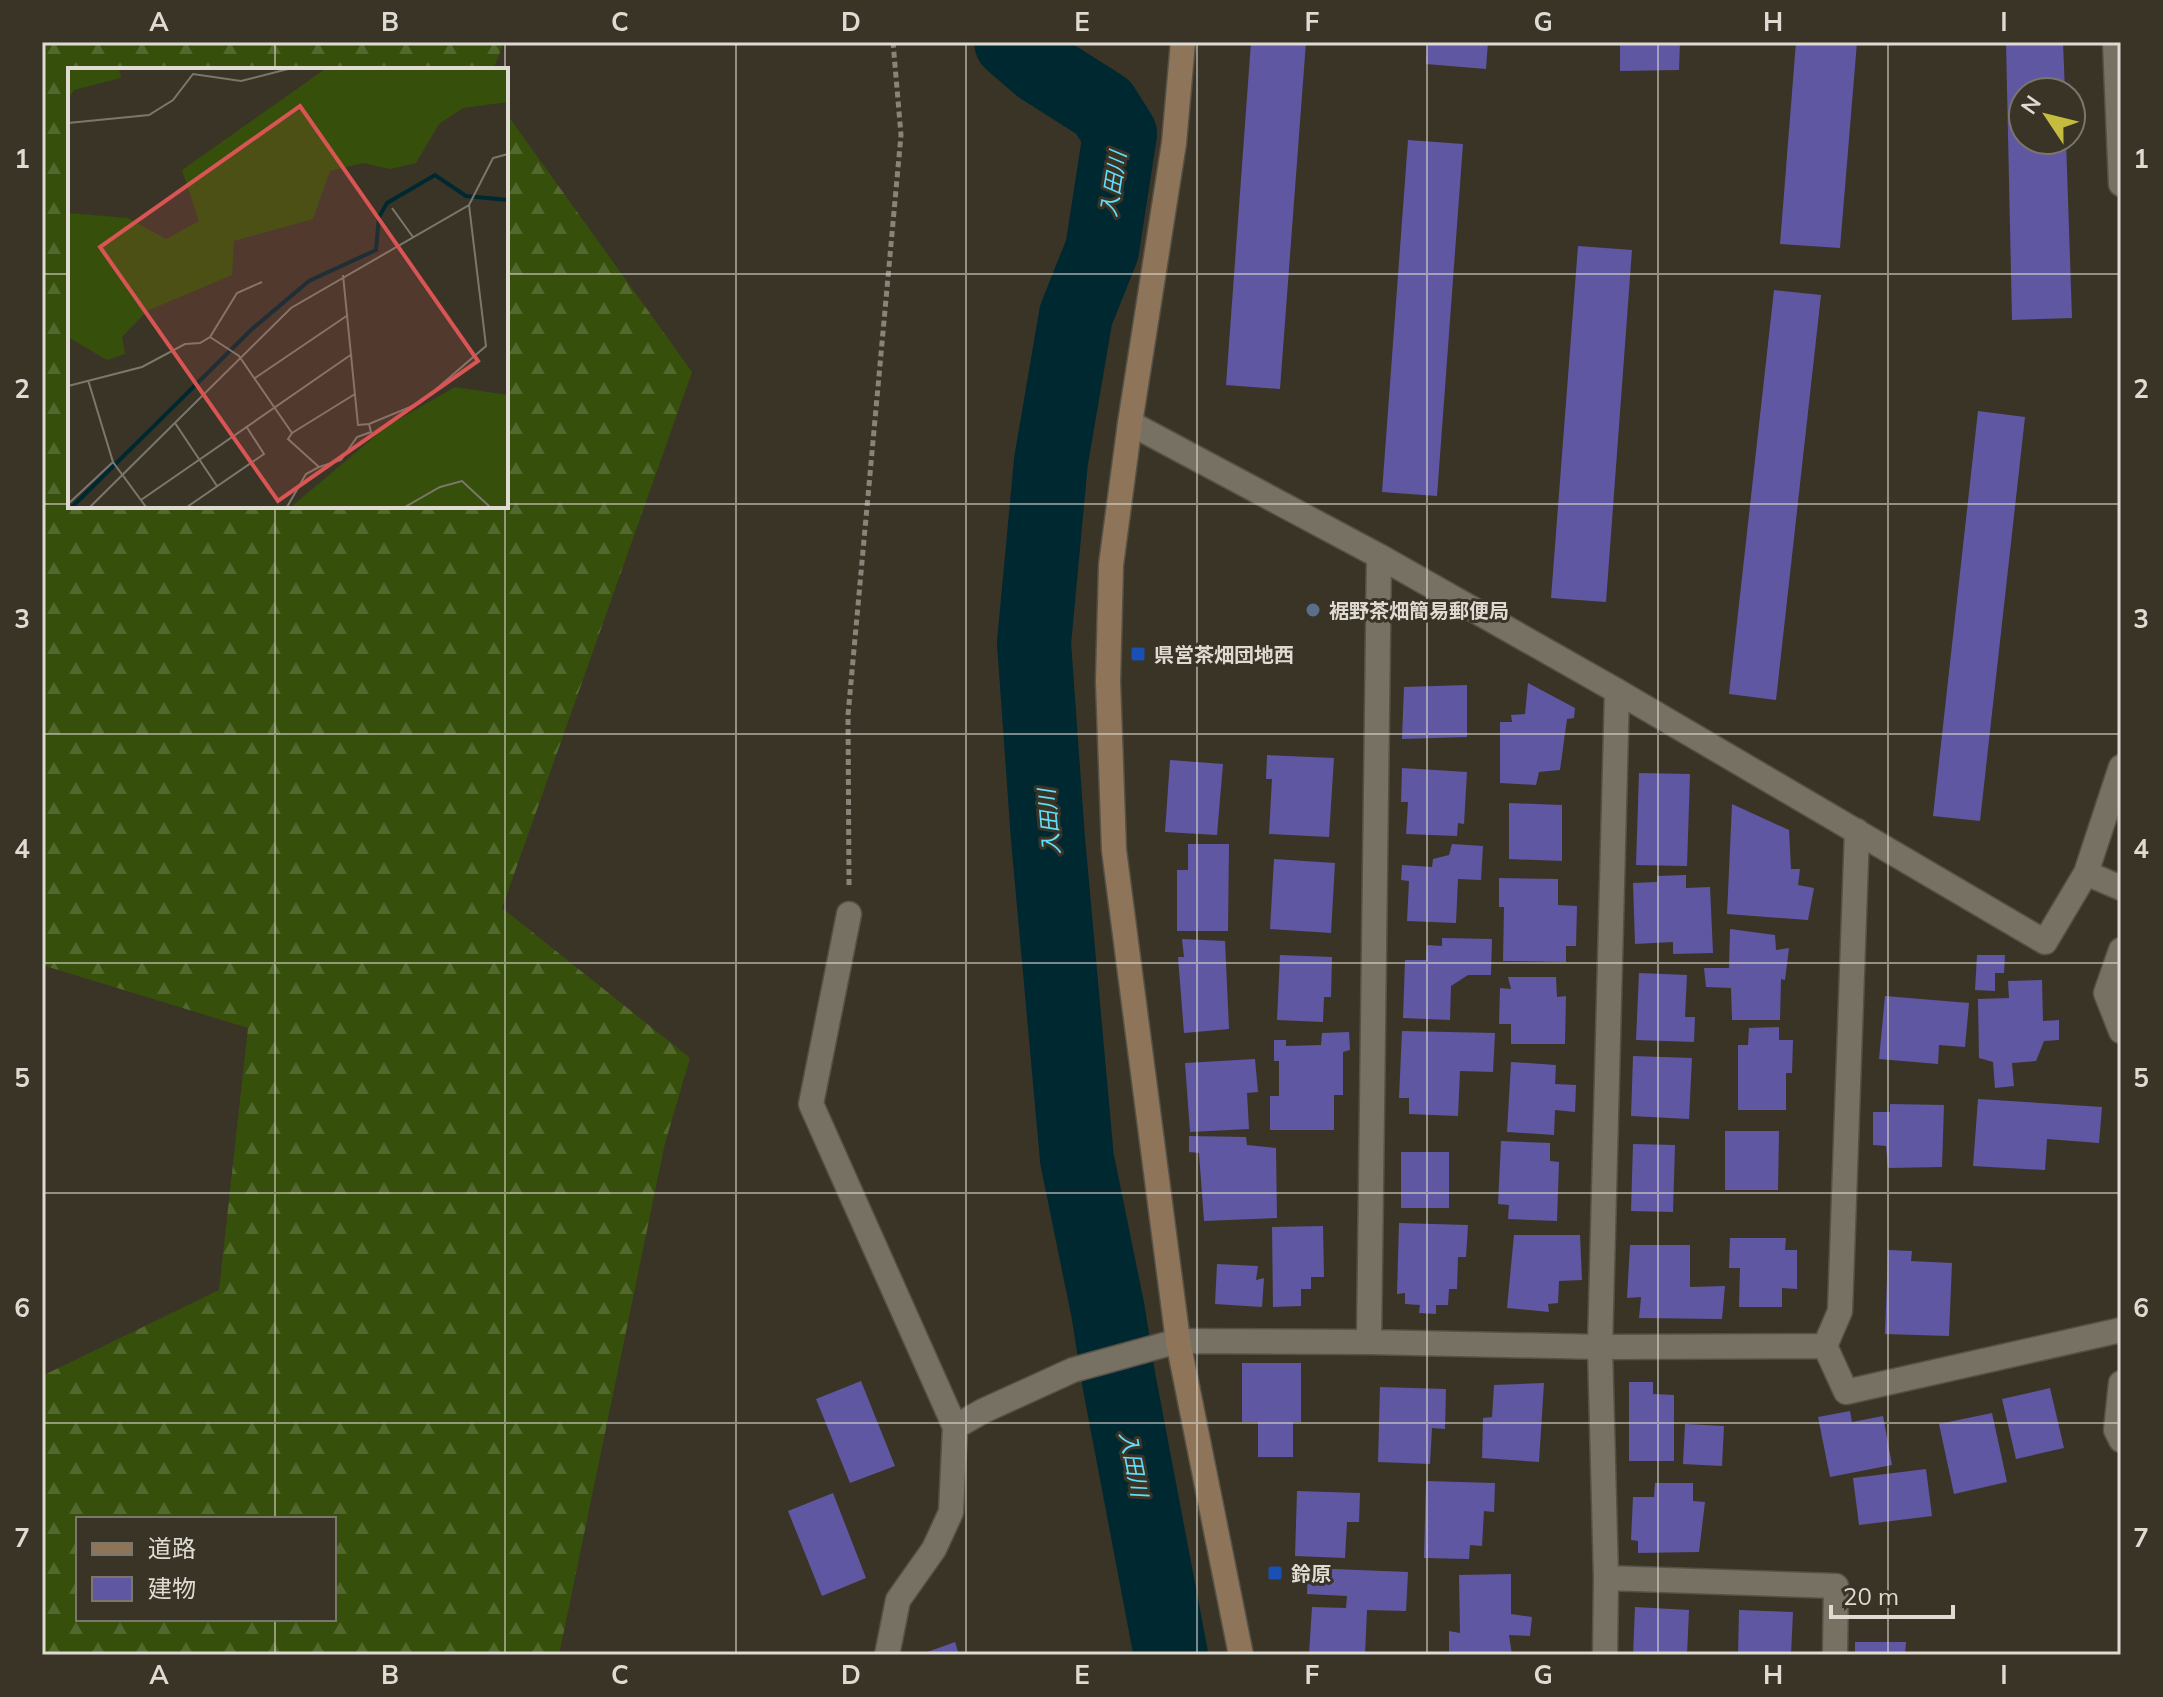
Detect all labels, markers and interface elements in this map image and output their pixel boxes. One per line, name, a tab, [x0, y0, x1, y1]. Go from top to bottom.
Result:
text: A	[149, 5, 169, 38]
text: B	[381, 5, 399, 38]
text: C	[611, 5, 629, 38]
text: D	[841, 5, 861, 38]
text: E	[1074, 5, 1090, 38]
text: F	[1305, 5, 1320, 38]
text: G	[1533, 5, 1553, 38]
text: H	[1763, 5, 1783, 38]
text: I	[2000, 5, 2008, 38]
inset map	[68, 68, 508, 508]
north arrow	[2007, 76, 2087, 156]
text: N	[2014, 90, 2047, 119]
text: 1	[14, 142, 30, 175]
text: 1	[2133, 142, 2149, 175]
water label: 入田川	[1094, 147, 1132, 219]
text: 2	[14, 372, 30, 405]
text: 2	[2133, 372, 2149, 405]
place label: 裾野茶畑簡易郵便局	[1329, 598, 1509, 623]
marker: 裾野茶畑簡易郵便局	[1304, 601, 1322, 619]
text: 3	[14, 602, 30, 635]
text: 3	[2133, 602, 2149, 635]
place label: 県営茶畑団地西	[1154, 642, 1294, 667]
marker: 県営茶畑団地西	[1129, 645, 1147, 663]
water label: 入田川	[1032, 786, 1066, 856]
text: 4	[14, 832, 30, 865]
text: 4	[2133, 832, 2149, 865]
text: 5	[14, 1061, 30, 1094]
text: 5	[2133, 1061, 2149, 1094]
text: 6	[14, 1291, 30, 1324]
text: 6	[2133, 1291, 2149, 1324]
water label: 入田川	[1114, 1429, 1154, 1501]
legend	[76, 1517, 336, 1621]
text: 7	[14, 1521, 30, 1554]
text: 7	[2133, 1521, 2149, 1554]
text: 道路	[148, 1533, 196, 1563]
place label: 鈴原	[1291, 1561, 1331, 1586]
marker: 鈴原	[1266, 1564, 1284, 1582]
scale bar	[1831, 1569, 1953, 1619]
text: 建物	[148, 1573, 196, 1603]
text: 20 m	[1843, 1581, 1899, 1611]
text: A	[149, 1658, 169, 1691]
text: B	[381, 1658, 399, 1691]
text: C	[611, 1658, 629, 1691]
text: D	[841, 1658, 861, 1691]
text: E	[1074, 1658, 1090, 1691]
text: F	[1305, 1658, 1320, 1691]
text: G	[1533, 1658, 1553, 1691]
text: H	[1763, 1658, 1783, 1691]
text: I	[2000, 1658, 2008, 1691]

